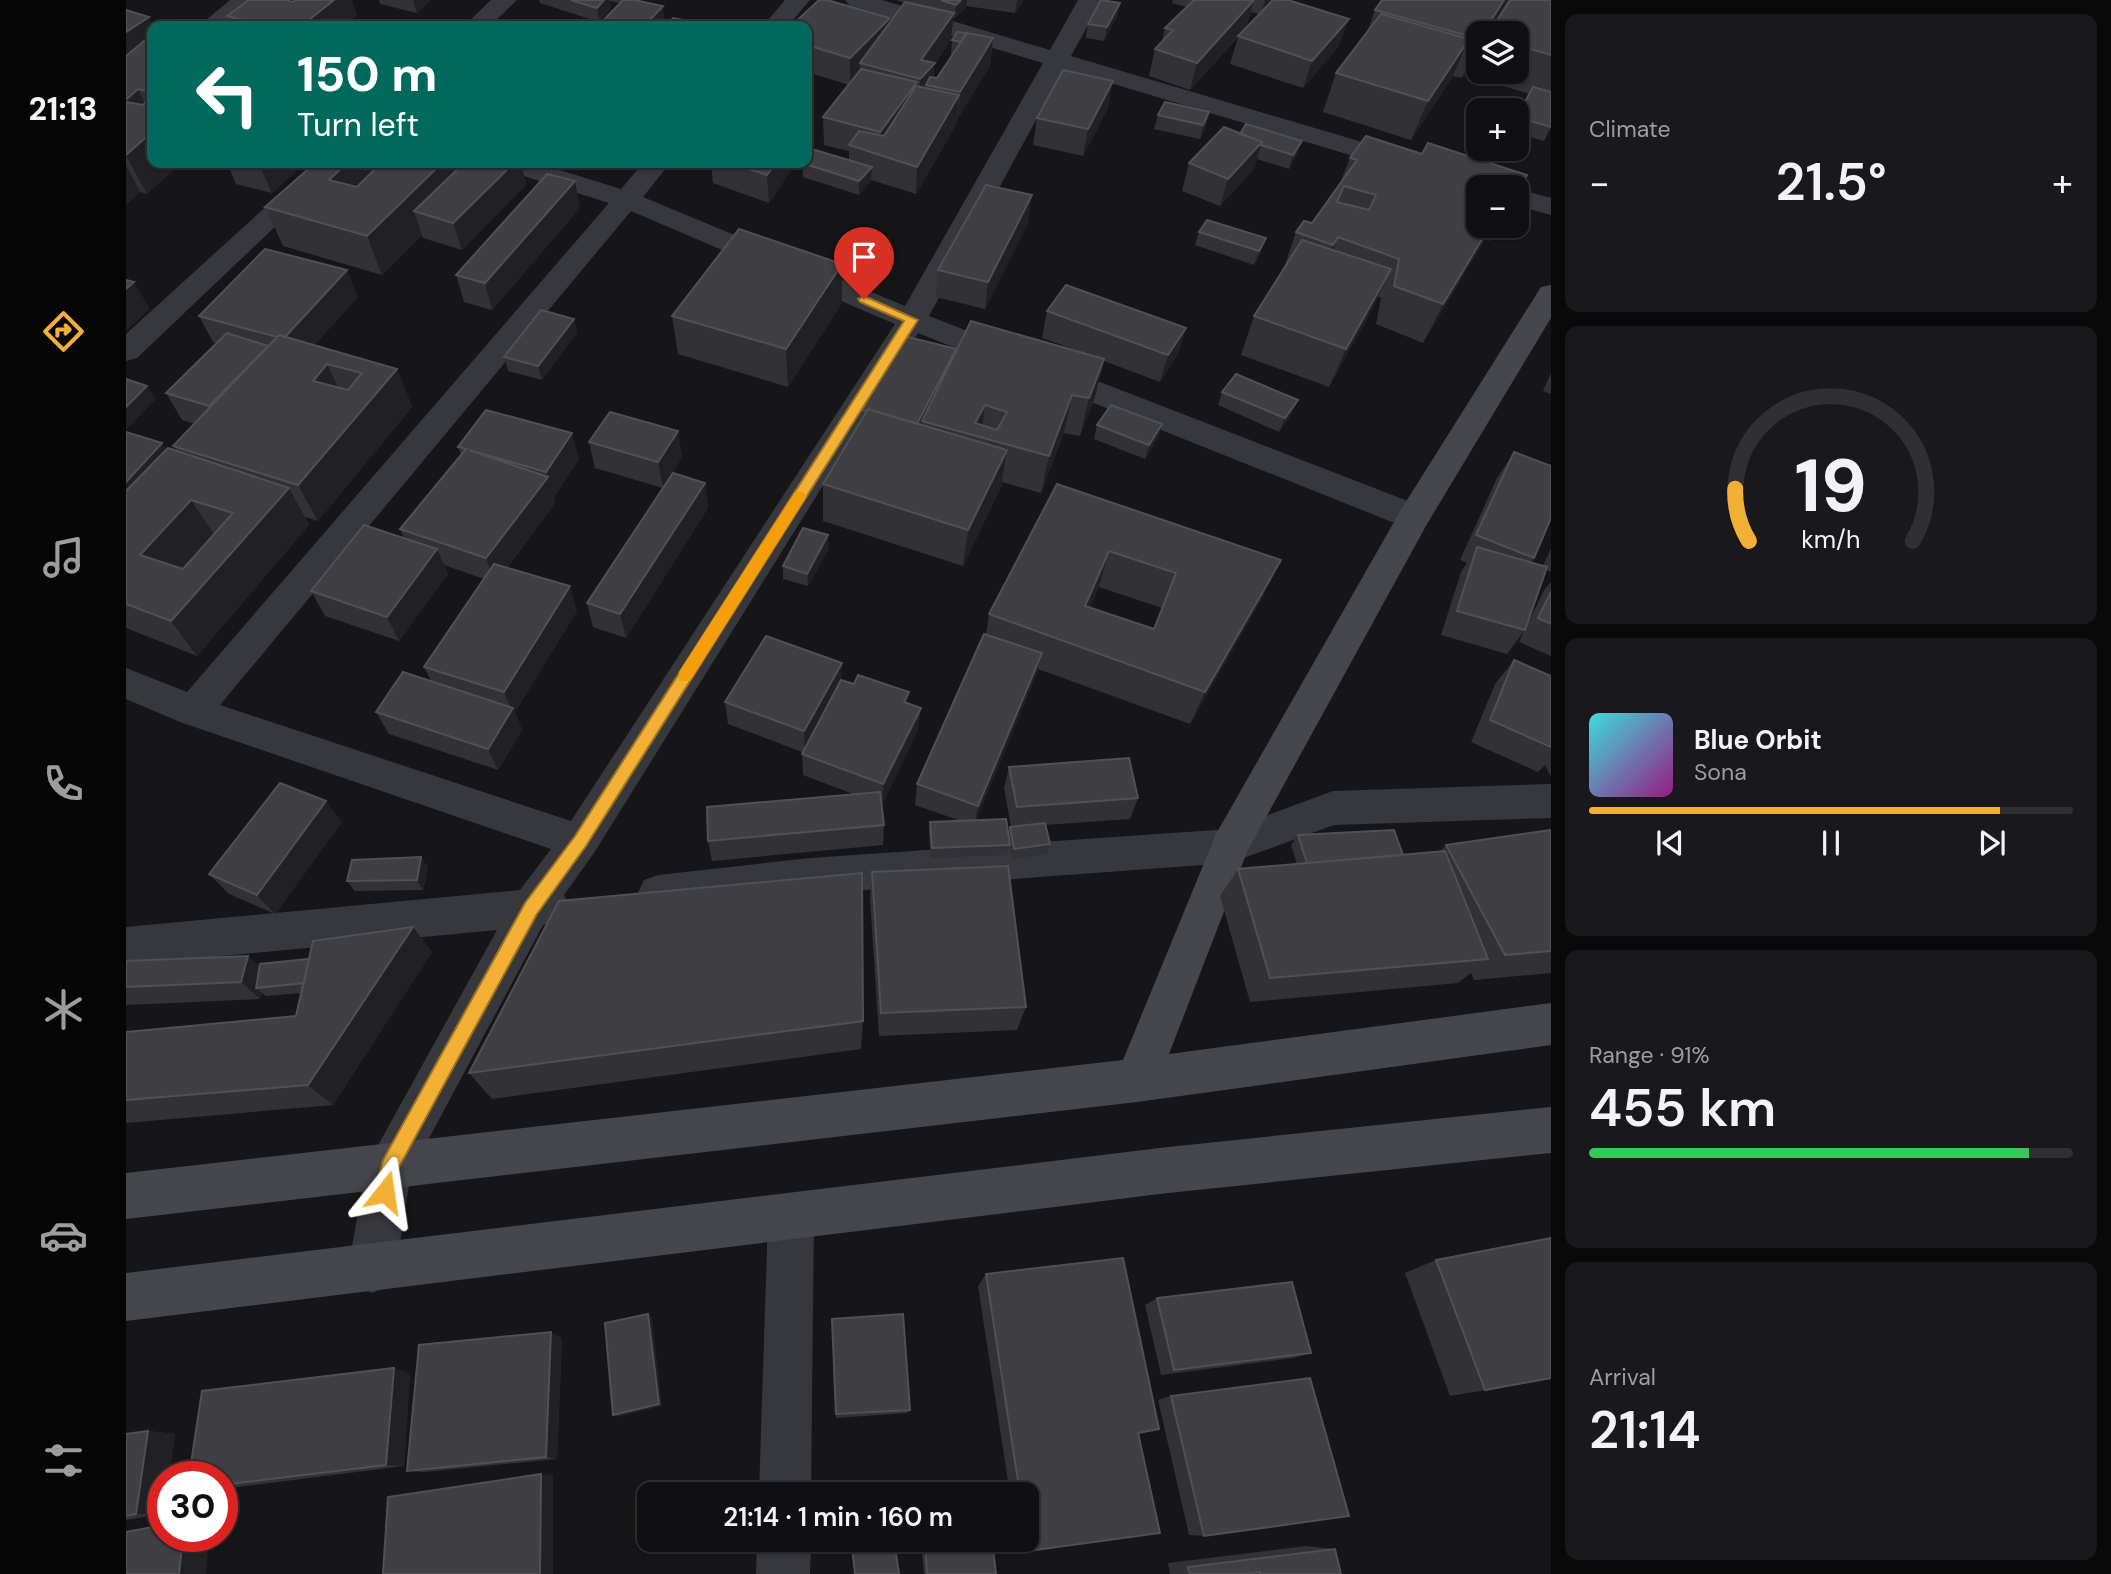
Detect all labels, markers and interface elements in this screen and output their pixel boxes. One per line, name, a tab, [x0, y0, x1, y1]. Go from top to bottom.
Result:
map controls	[1466, 21, 1529, 238]
button: layers	[1466, 21, 1529, 84]
text: 150 m	[297, 42, 437, 106]
icon: left	[182, 49, 273, 140]
text: 21:13	[28, 88, 98, 130]
button: +	[1466, 98, 1529, 161]
text: Turn left	[297, 104, 419, 146]
text: Climate	[1589, 114, 1671, 144]
text: 21.5°	[1775, 148, 1887, 216]
text: −	[1589, 158, 1610, 208]
text: +	[2052, 158, 2073, 208]
button: −	[1466, 175, 1529, 238]
pin	[834, 227, 894, 299]
icon: arrive	[845, 238, 883, 276]
icon: directions	[39, 307, 88, 356]
text: 19	[1795, 439, 1867, 534]
text: km/h	[1801, 523, 1861, 556]
icon: music	[39, 533, 88, 582]
text: Blue Orbit	[1694, 723, 1822, 757]
text: Sona	[1694, 757, 1747, 787]
icon: phone	[39, 759, 88, 808]
icon: previous	[1651, 824, 1689, 862]
icon: pause	[1812, 824, 1850, 862]
icon: next	[1973, 824, 2011, 862]
icon: climate	[39, 985, 88, 1034]
text: Range · 91%	[1589, 1040, 1710, 1070]
text: 455 km	[1589, 1074, 1776, 1142]
position arrow	[348, 1155, 422, 1229]
icon: car	[39, 1211, 88, 1260]
text: Arrival	[1589, 1362, 1656, 1392]
text: 21:14	[1589, 1396, 1701, 1464]
icon: filters	[39, 1436, 88, 1485]
speed limit sign: 30	[147, 1461, 238, 1552]
text: 21:14 · 1 min · 160 m	[723, 1500, 953, 1534]

